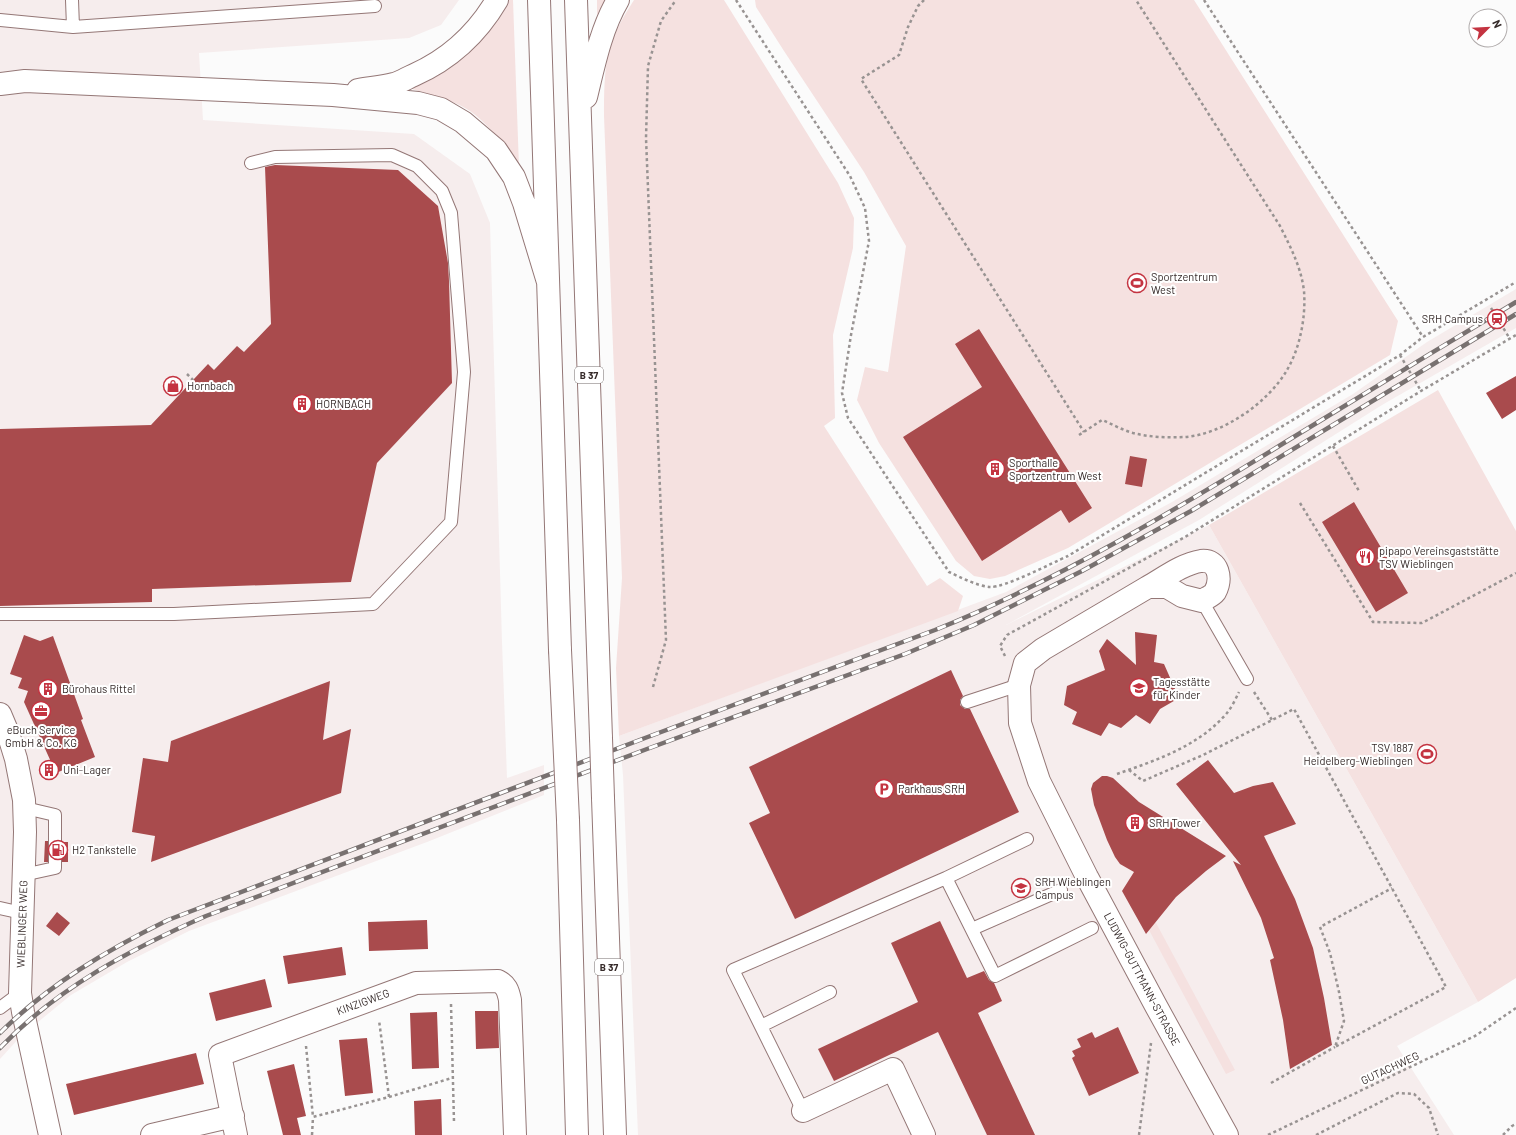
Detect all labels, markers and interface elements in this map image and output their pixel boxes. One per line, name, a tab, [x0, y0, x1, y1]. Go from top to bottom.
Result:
north arrow	[1468, 8, 1508, 48]
text: N	[1490, 18, 1505, 30]
place label: Sportzentrum West	[1151, 270, 1217, 296]
sports icon: Sportzentrum West	[1126, 272, 1148, 294]
station icon: SRH Campus	[1486, 308, 1508, 330]
place label: SRH Campus	[1422, 312, 1483, 325]
road number: B 37	[575, 367, 603, 383]
shop icon: Hornbach	[162, 375, 184, 397]
place label: Hornbach	[187, 379, 233, 392]
building icon: HORNBACH	[291, 393, 313, 415]
place label: HORNBACH	[316, 397, 371, 410]
place label: Sporthalle Sportzentrum West	[1009, 456, 1102, 482]
building icon: Sporthalle Sportzentrum West	[984, 458, 1006, 480]
place label: pipapo Vereinsgaststätte TSV Wieblingen	[1379, 544, 1499, 570]
restaurant icon: pipapo Vereinsgaststätte TSV Wieblingen	[1354, 546, 1376, 568]
place label: Tagesstätte für Kinder	[1153, 675, 1210, 701]
school or university icon: Tagesstätte für Kinder	[1128, 677, 1150, 699]
building icon: Bürohaus Rittel	[37, 678, 59, 700]
place label: Bürohaus Rittel	[62, 682, 135, 695]
office icon: eBuch Service GmbH & Co. KG	[30, 700, 52, 722]
place label: eBuch Service GmbH & Co. KG	[5, 723, 77, 749]
place label: TSV 1887 Heidelberg-Wieblingen	[1304, 741, 1413, 767]
sports icon: TSV 1887 Heidelberg-Wieblingen	[1416, 743, 1438, 765]
building icon: Uni-Lager	[38, 759, 60, 781]
place label: Uni-Lager	[63, 763, 111, 776]
parking icon: Parkhaus SRH	[873, 778, 895, 800]
place label: Parkhaus SRH	[898, 782, 965, 795]
building icon: SRH Tower	[1124, 812, 1146, 834]
place label: SRH Tower	[1149, 816, 1200, 829]
fuel station icon: H2 Tankstelle	[47, 839, 69, 861]
place label: H2 Tankstelle	[72, 843, 136, 856]
place label: SRH Wieblingen Campus	[1035, 875, 1111, 901]
school or university icon: SRH Wieblingen Campus	[1010, 877, 1032, 899]
street label: WIEBLINGER WEG	[13, 880, 30, 968]
street label: LUDWIG-GUTTMANN-STRASSE	[1102, 910, 1183, 1048]
road number: B 37	[595, 959, 623, 975]
street label: KINZIGWEG	[335, 986, 391, 1017]
street label: GUTACHWEG	[1359, 1048, 1421, 1087]

